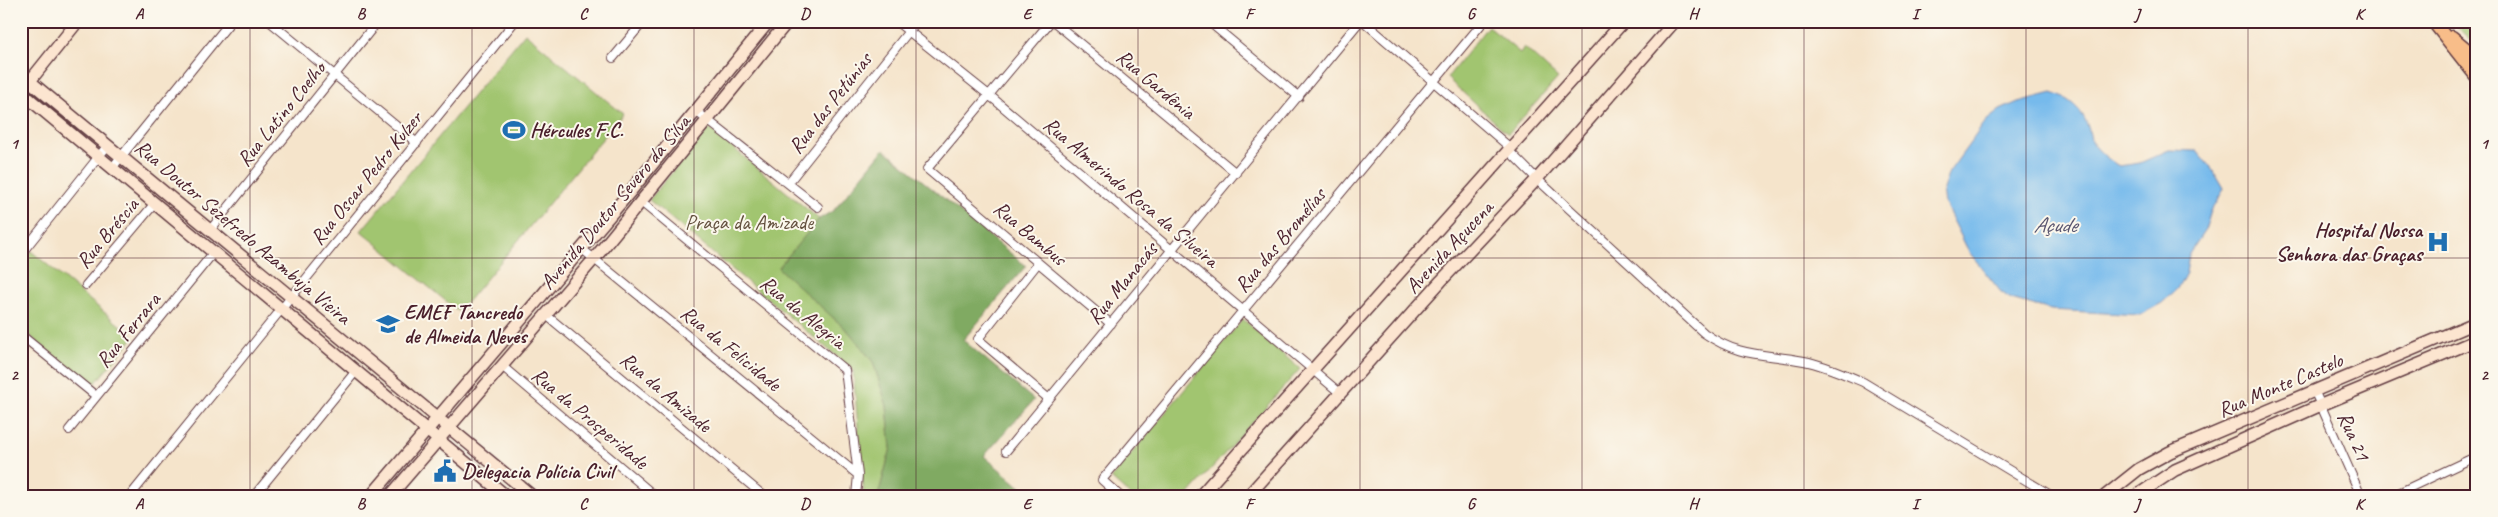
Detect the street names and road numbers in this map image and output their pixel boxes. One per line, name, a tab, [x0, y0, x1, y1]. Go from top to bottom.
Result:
street label: Rua Gardênia	[1111, 43, 1202, 126]
street label: Rua das Petúnias	[783, 46, 879, 159]
street label: Rua Latino Coelho	[231, 54, 333, 172]
street label: Rua Oscar Pedro Kulzer	[304, 105, 429, 250]
street label: Avenida Doutor Severo da Silva	[534, 107, 697, 295]
street label: Rua Almerindo Rosa da Silveira	[1038, 111, 1226, 274]
street label: Rua Doutor Sezefredo Azambuja Vieira	[130, 134, 358, 331]
street label: Rua das Bromélias	[1229, 181, 1332, 298]
street label: Rua Bréscia	[70, 191, 145, 274]
street label: Avenida Açucena	[1399, 193, 1500, 299]
street label: Rua Bambus	[988, 195, 1073, 272]
street label: Rua Manacás	[1081, 235, 1164, 329]
street label: Rua da Alegria	[755, 270, 853, 356]
street label: Rua Ferrara	[90, 286, 167, 373]
street label: Rua da Felicidade	[676, 300, 787, 397]
street label: Rua da Amizade	[615, 346, 718, 438]
street label: Rua Monte Castelo	[2214, 346, 2348, 423]
street label: Rua da Prosperidade	[526, 362, 655, 475]
street label: Rua 21	[2332, 407, 2377, 466]

